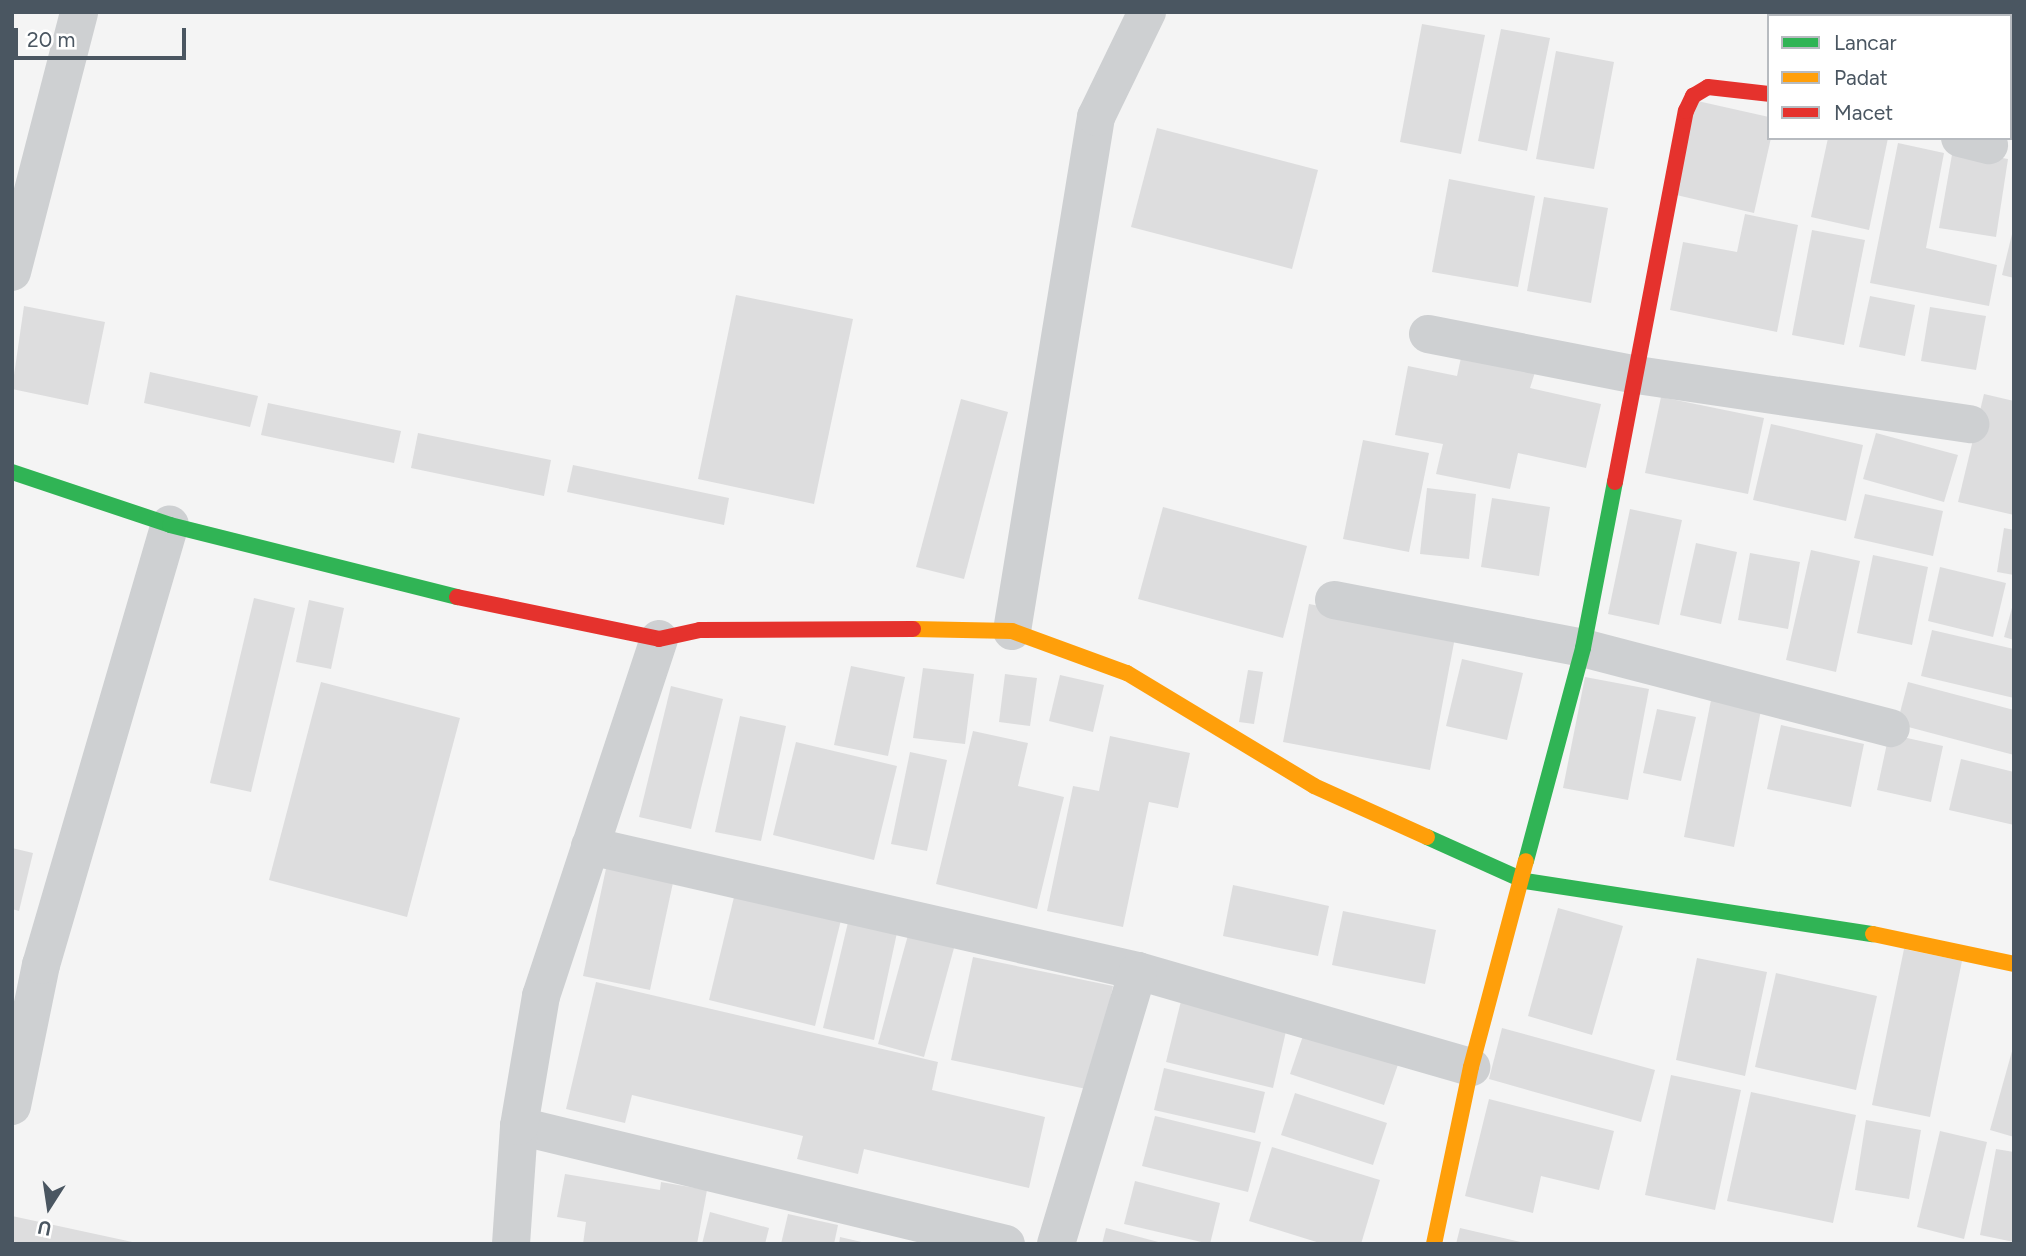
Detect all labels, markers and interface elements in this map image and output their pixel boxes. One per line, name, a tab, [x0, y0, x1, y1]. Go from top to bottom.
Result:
scale bar	[18, 14, 189, 58]
legend	[1767, 14, 2012, 140]
text: 20 m	[27, 27, 75, 52]
text: Lancar	[1834, 30, 1897, 55]
text: Padat	[1834, 65, 1888, 90]
text: Macet	[1834, 100, 1893, 125]
north arrow	[14, 1172, 84, 1242]
text: U	[36, 1215, 53, 1241]

